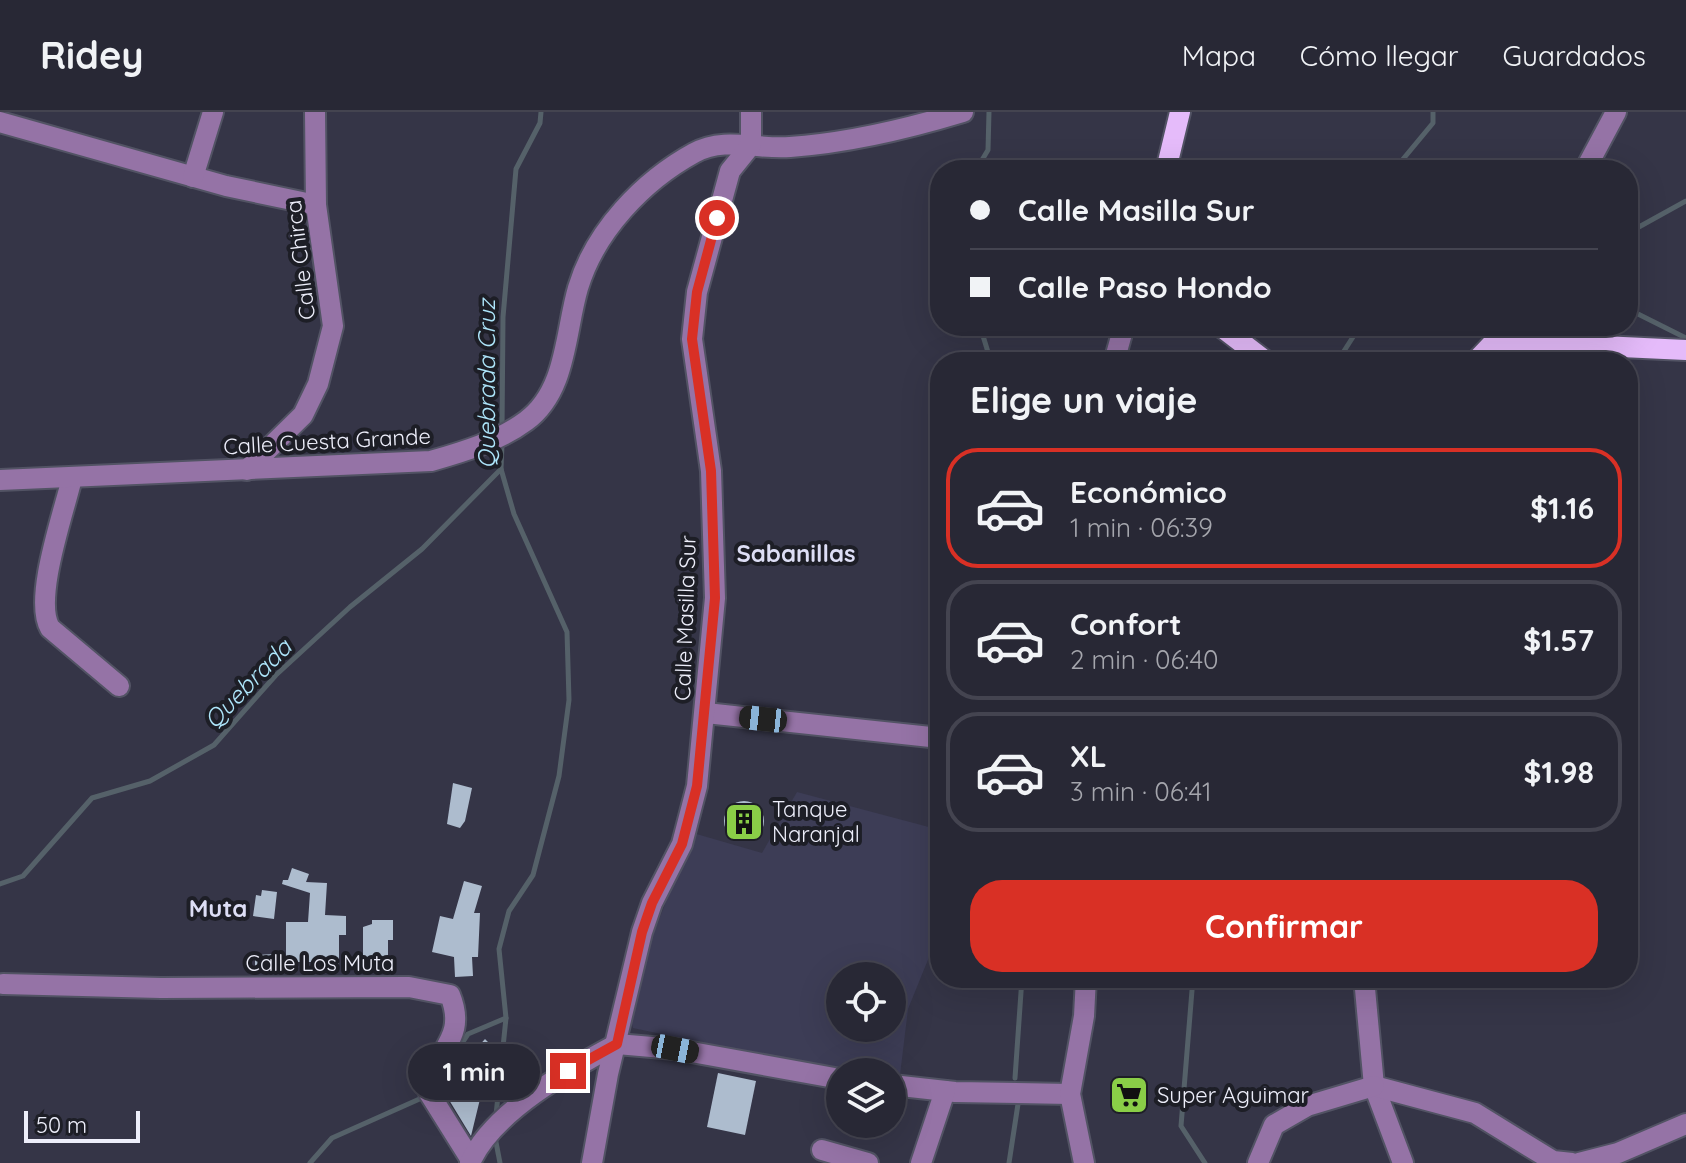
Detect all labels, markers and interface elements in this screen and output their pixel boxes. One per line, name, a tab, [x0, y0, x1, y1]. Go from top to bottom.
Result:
text: Ridey	[40, 31, 143, 79]
text: Mapa	[1182, 38, 1256, 73]
text: Cómo llegar	[1300, 38, 1459, 73]
text: Guardados	[1503, 38, 1646, 73]
text: Calle Masilla Sur	[1018, 191, 1255, 229]
street label: Calle Chirca	[279, 199, 321, 321]
route start	[699, 200, 735, 236]
text: Calle Paso Hondo	[1018, 268, 1272, 306]
water label: Quebrada Cruz	[471, 297, 501, 469]
text: Elige un viaje	[970, 377, 1198, 422]
street label: Calle Cuesta Grande	[223, 422, 431, 460]
icon: car	[974, 472, 1046, 544]
text: Económico	[1070, 473, 1227, 511]
text: $1.16	[1530, 489, 1594, 527]
text: 1 min · 06:39	[1070, 511, 1213, 544]
street label: Calle Masilla Sur	[668, 534, 702, 701]
district label: Sabanillas	[736, 538, 856, 568]
icon: car	[974, 604, 1046, 676]
text: Confort	[1070, 605, 1182, 643]
text: $1.57	[1523, 621, 1594, 659]
water label: Quebrada	[197, 631, 298, 734]
text: 2 min · 06:40	[1070, 643, 1219, 676]
car	[738, 705, 788, 733]
icon: car	[974, 736, 1046, 808]
text: XL	[1070, 737, 1107, 775]
text: $1.98	[1523, 753, 1594, 791]
text: 3 min · 06:41	[1070, 775, 1212, 808]
place label: Tanque Naranjal	[772, 795, 860, 848]
building icon: Tanque Naranjal	[723, 801, 765, 843]
button: Confirmar	[970, 880, 1598, 972]
district label: Muta	[189, 893, 247, 923]
street label: Calle Los Muta	[246, 949, 394, 977]
map controls	[826, 962, 906, 1138]
button: locate	[826, 962, 906, 1042]
car	[649, 1033, 701, 1065]
callout: 1 min	[408, 1043, 540, 1099]
route end	[550, 1053, 586, 1089]
text: 1 min	[443, 1055, 506, 1088]
button: layers	[826, 1058, 906, 1138]
supermarket icon: Super Aguimar	[1108, 1074, 1150, 1116]
place label: Super Aguimar	[1157, 1081, 1310, 1109]
scale bar	[24, 1107, 140, 1143]
text: 50 m	[36, 1111, 87, 1139]

